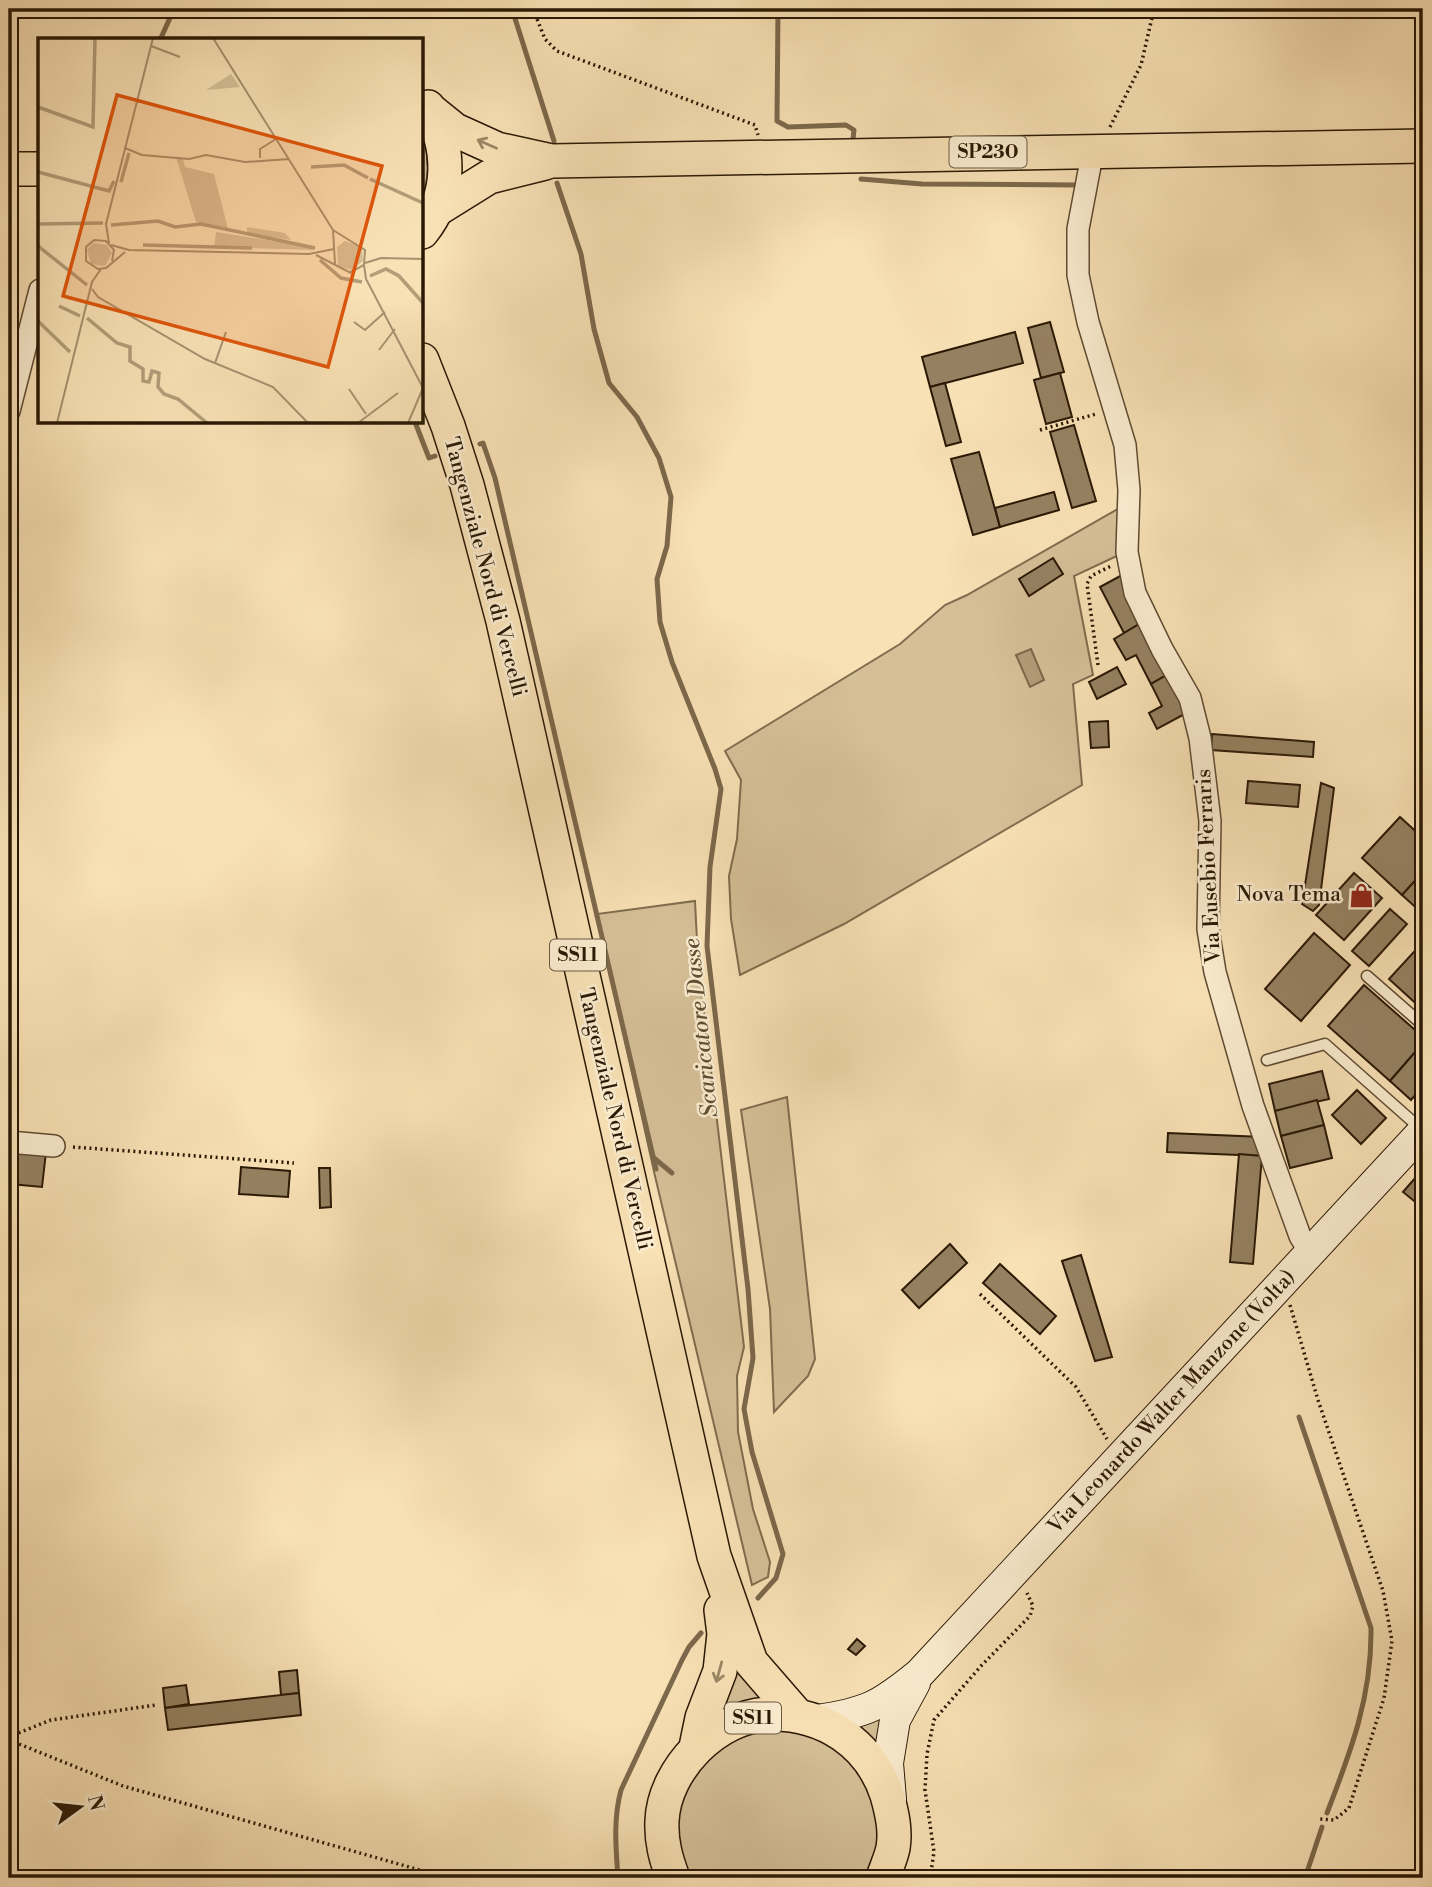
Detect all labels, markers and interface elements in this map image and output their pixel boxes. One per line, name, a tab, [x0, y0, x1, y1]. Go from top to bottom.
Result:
inset map	[38, 38, 424, 424]
road number: SP230	[950, 136, 1026, 168]
one-way arrow	[476, 137, 498, 150]
street label: Tangenziale Nord di Vercelli	[438, 434, 532, 700]
street label: Via Eusebio Ferraris	[1191, 768, 1227, 965]
shop icon: Nova Tema	[1347, 881, 1375, 909]
place label: Nova Tema	[1236, 882, 1341, 908]
water label: Scaricatore Dasse	[678, 937, 724, 1119]
road number: SS11	[550, 939, 606, 970]
street label: Tangenziale Nord di Vercelli	[572, 986, 658, 1253]
street label: Via Leonardo Walter Manzone (Volta)	[1042, 1265, 1301, 1540]
one-way arrow	[712, 1660, 725, 1682]
road number: SS11	[725, 1702, 781, 1734]
north arrow	[46, 1772, 116, 1842]
text: N	[82, 1792, 109, 1813]

